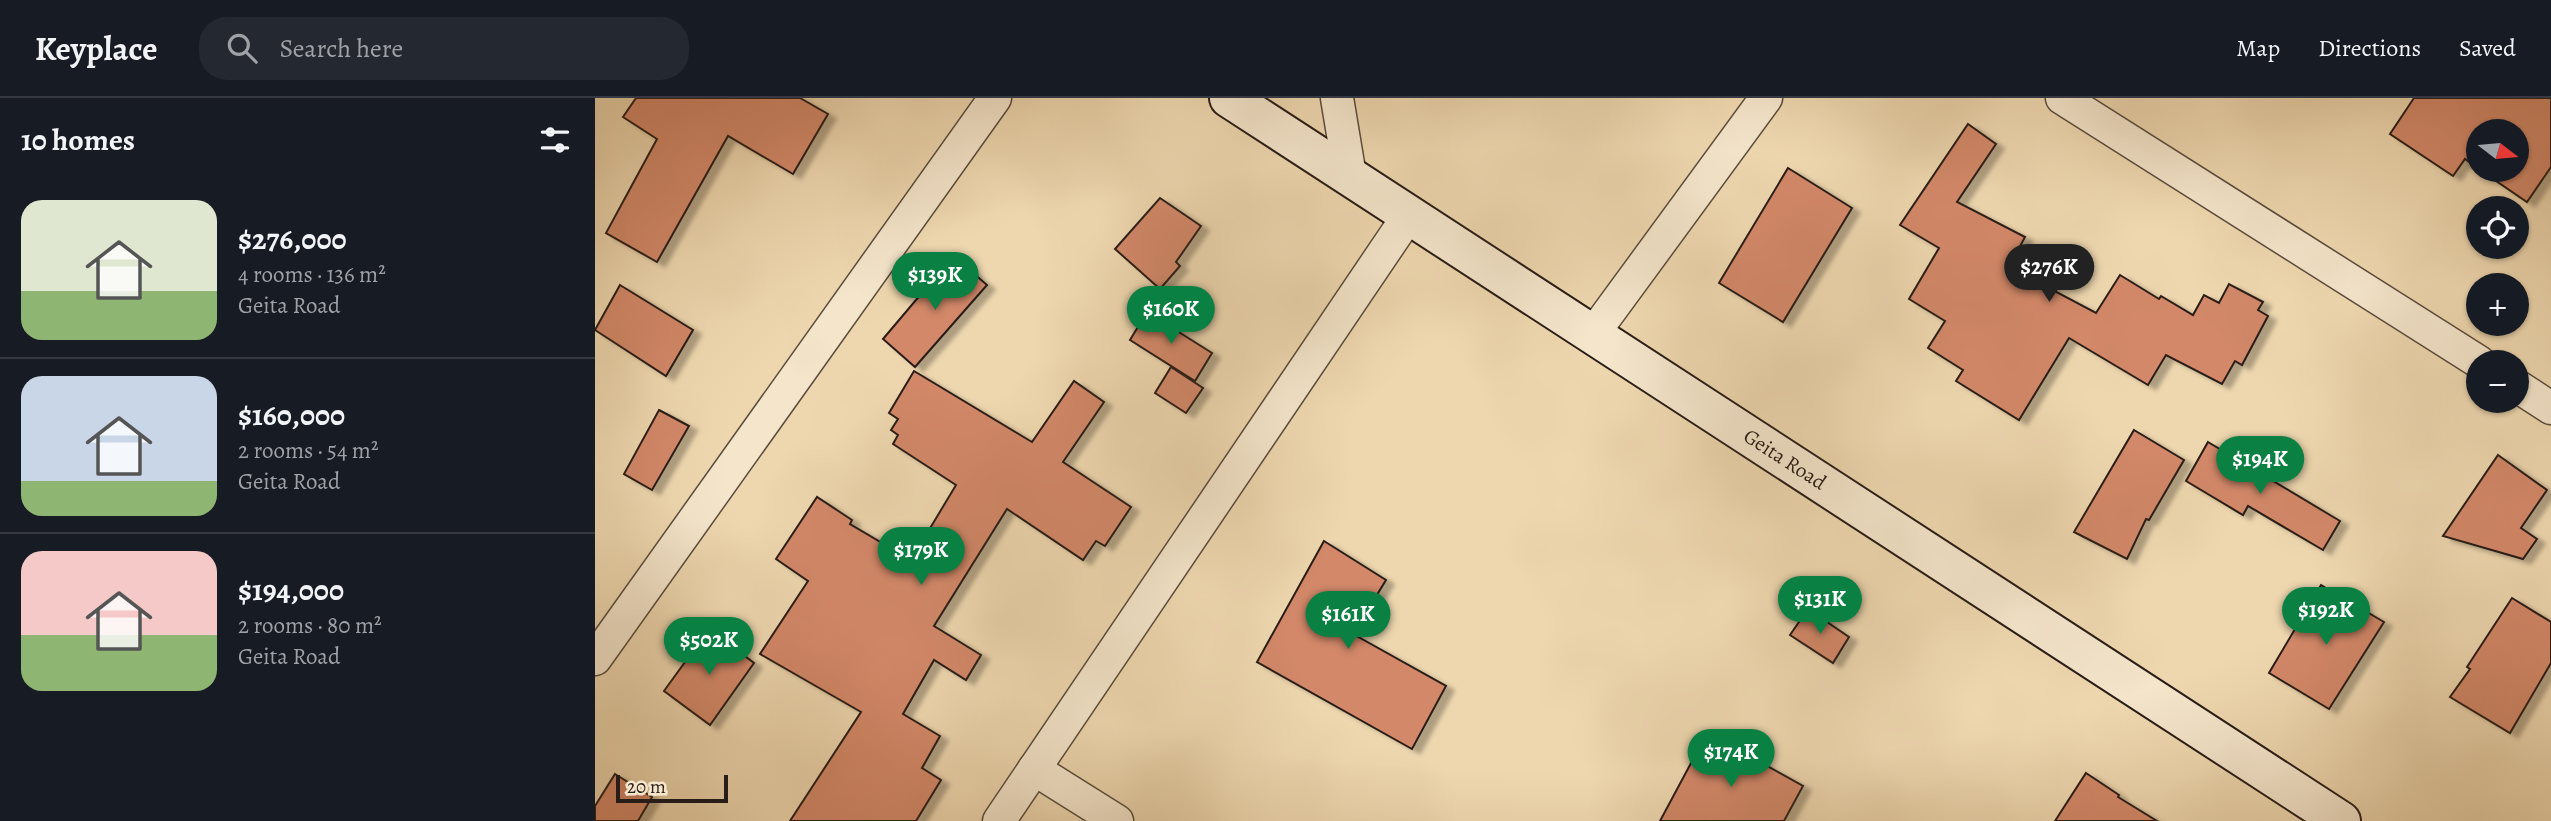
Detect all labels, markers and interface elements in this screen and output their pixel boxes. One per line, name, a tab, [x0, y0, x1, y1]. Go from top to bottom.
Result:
search box	[199, 17, 689, 80]
text: Keyplace	[35, 26, 157, 71]
icon: search	[223, 29, 261, 67]
text: Search here	[279, 31, 403, 66]
text: Map	[2236, 32, 2280, 64]
text: Directions	[2318, 32, 2421, 64]
text: Saved	[2459, 32, 2516, 64]
north arrow	[2466, 119, 2529, 182]
map controls	[2466, 119, 2529, 413]
text: 10 homes	[21, 120, 135, 160]
icon: filters	[536, 121, 574, 159]
button: locate	[2466, 196, 2529, 259]
text: $276,000	[238, 219, 347, 259]
icon: home	[77, 228, 161, 312]
pin: $276K	[2000, 244, 2098, 304]
text: $276K	[2020, 251, 2078, 282]
pin: $139K	[886, 252, 984, 312]
text: 4 rooms · 136 m²	[238, 259, 386, 290]
text: $139K	[908, 259, 962, 290]
button: +	[2466, 273, 2529, 336]
pin: $160K	[1122, 286, 1220, 346]
text: Geita Road	[238, 290, 340, 321]
text: $160K	[1143, 293, 1199, 324]
button: −	[2466, 350, 2529, 413]
text: $160,000	[238, 395, 345, 435]
icon: home	[77, 404, 161, 488]
street label: Geita Road	[1738, 422, 1832, 497]
text: 2 rooms · 54 m²	[238, 435, 379, 466]
pin: $194K	[2211, 436, 2309, 496]
text: $194K	[2232, 443, 2288, 474]
text: Geita Road	[238, 466, 340, 497]
pin: $179K	[872, 528, 970, 587]
text: $179K	[894, 534, 948, 565]
text: $194,000	[238, 570, 344, 610]
pin: $131K	[1771, 576, 1869, 636]
icon: home	[77, 579, 161, 663]
text: $131K	[1794, 583, 1846, 614]
pin: $192K	[2277, 588, 2375, 647]
pin: $161K	[1299, 592, 1397, 651]
text: $192K	[2298, 594, 2354, 625]
text: $161K	[1321, 598, 1375, 629]
text: 2 rooms · 80 m²	[238, 610, 382, 641]
pin: $502K	[660, 618, 758, 677]
text: $502K	[680, 624, 738, 655]
text: Geita Road	[238, 641, 340, 672]
pin: $174K	[1682, 730, 1780, 789]
text: $174K	[1704, 736, 1758, 767]
scale bar	[616, 772, 728, 804]
text: 20 m	[627, 774, 666, 800]

